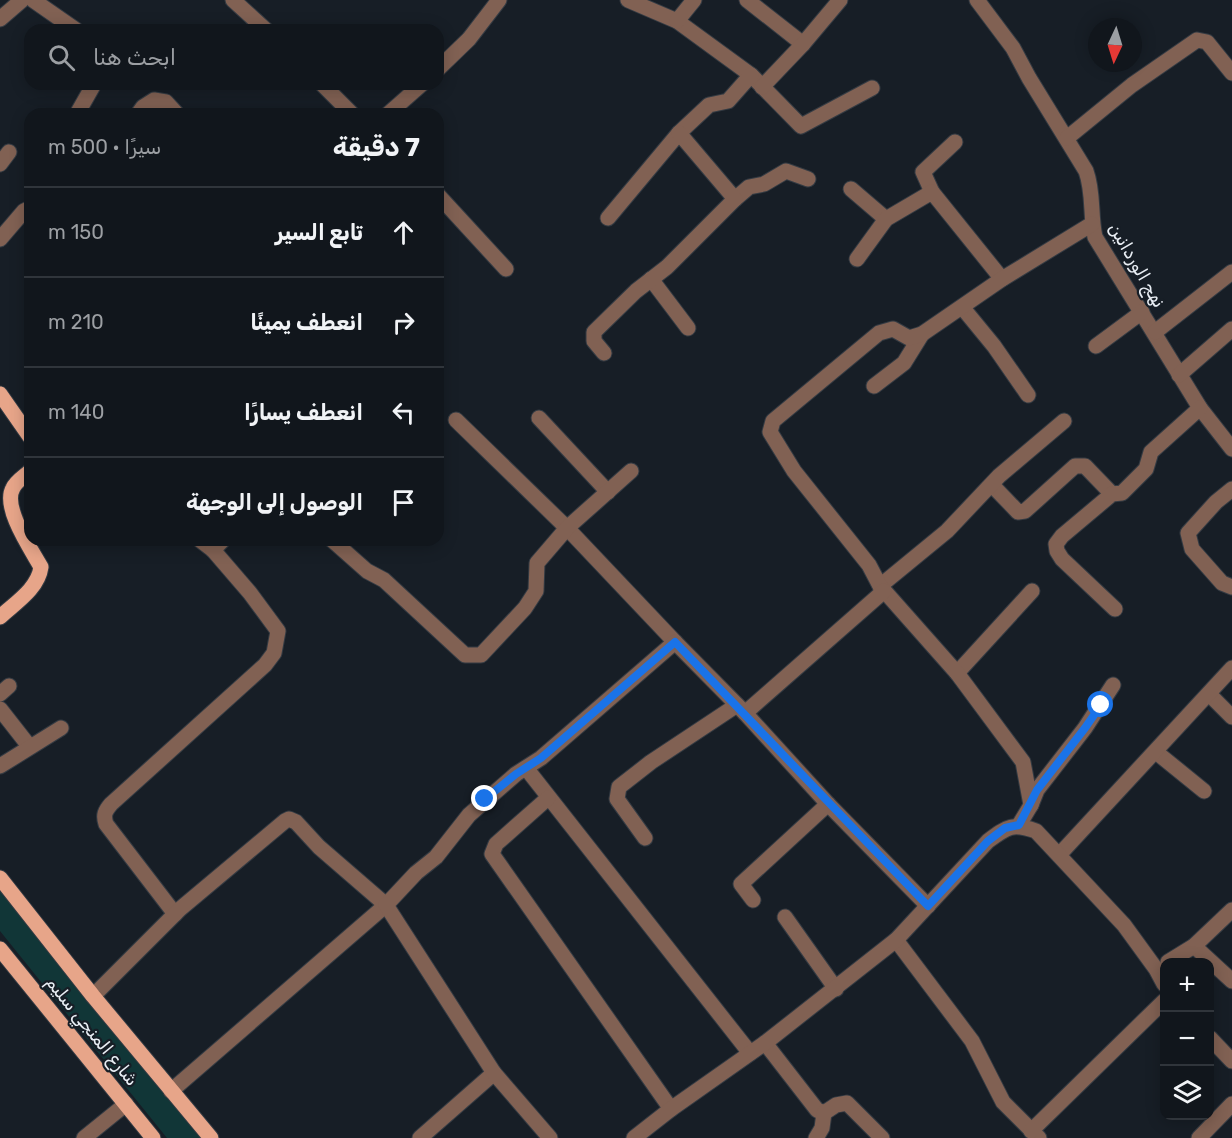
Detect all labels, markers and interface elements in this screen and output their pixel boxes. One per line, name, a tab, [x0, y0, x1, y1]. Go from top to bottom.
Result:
north arrow	[1088, 18, 1142, 72]
search box	[24, 24, 444, 90]
icon: search	[45, 41, 78, 74]
text: ابحث هنا	[93, 44, 176, 71]
text: 7 دقيقة	[333, 132, 420, 163]
text: سيرًا · 500 m	[48, 135, 161, 159]
icon: ahead	[387, 216, 420, 249]
text: تابع السير	[275, 219, 363, 246]
street label: نهج الوردانين	[1103, 219, 1170, 312]
text: 150 m	[48, 220, 104, 244]
icon: right	[387, 306, 420, 339]
text: انعطف يمينًا	[250, 309, 363, 336]
text: 210 m	[48, 310, 104, 334]
icon: left	[387, 396, 420, 429]
text: انعطف يسارًا	[244, 399, 363, 426]
text: 140 m	[48, 400, 104, 424]
icon: arrive	[387, 486, 420, 519]
text: الوصول إلى الوجهة	[186, 489, 363, 516]
route start	[1087, 691, 1113, 717]
route end	[471, 785, 497, 811]
map controls	[1160, 958, 1214, 1120]
button: +	[1160, 958, 1214, 1012]
street label: شارع المنجي سليم	[39, 972, 143, 1092]
button: −	[1160, 1012, 1214, 1066]
button: layers	[1160, 1066, 1214, 1120]

